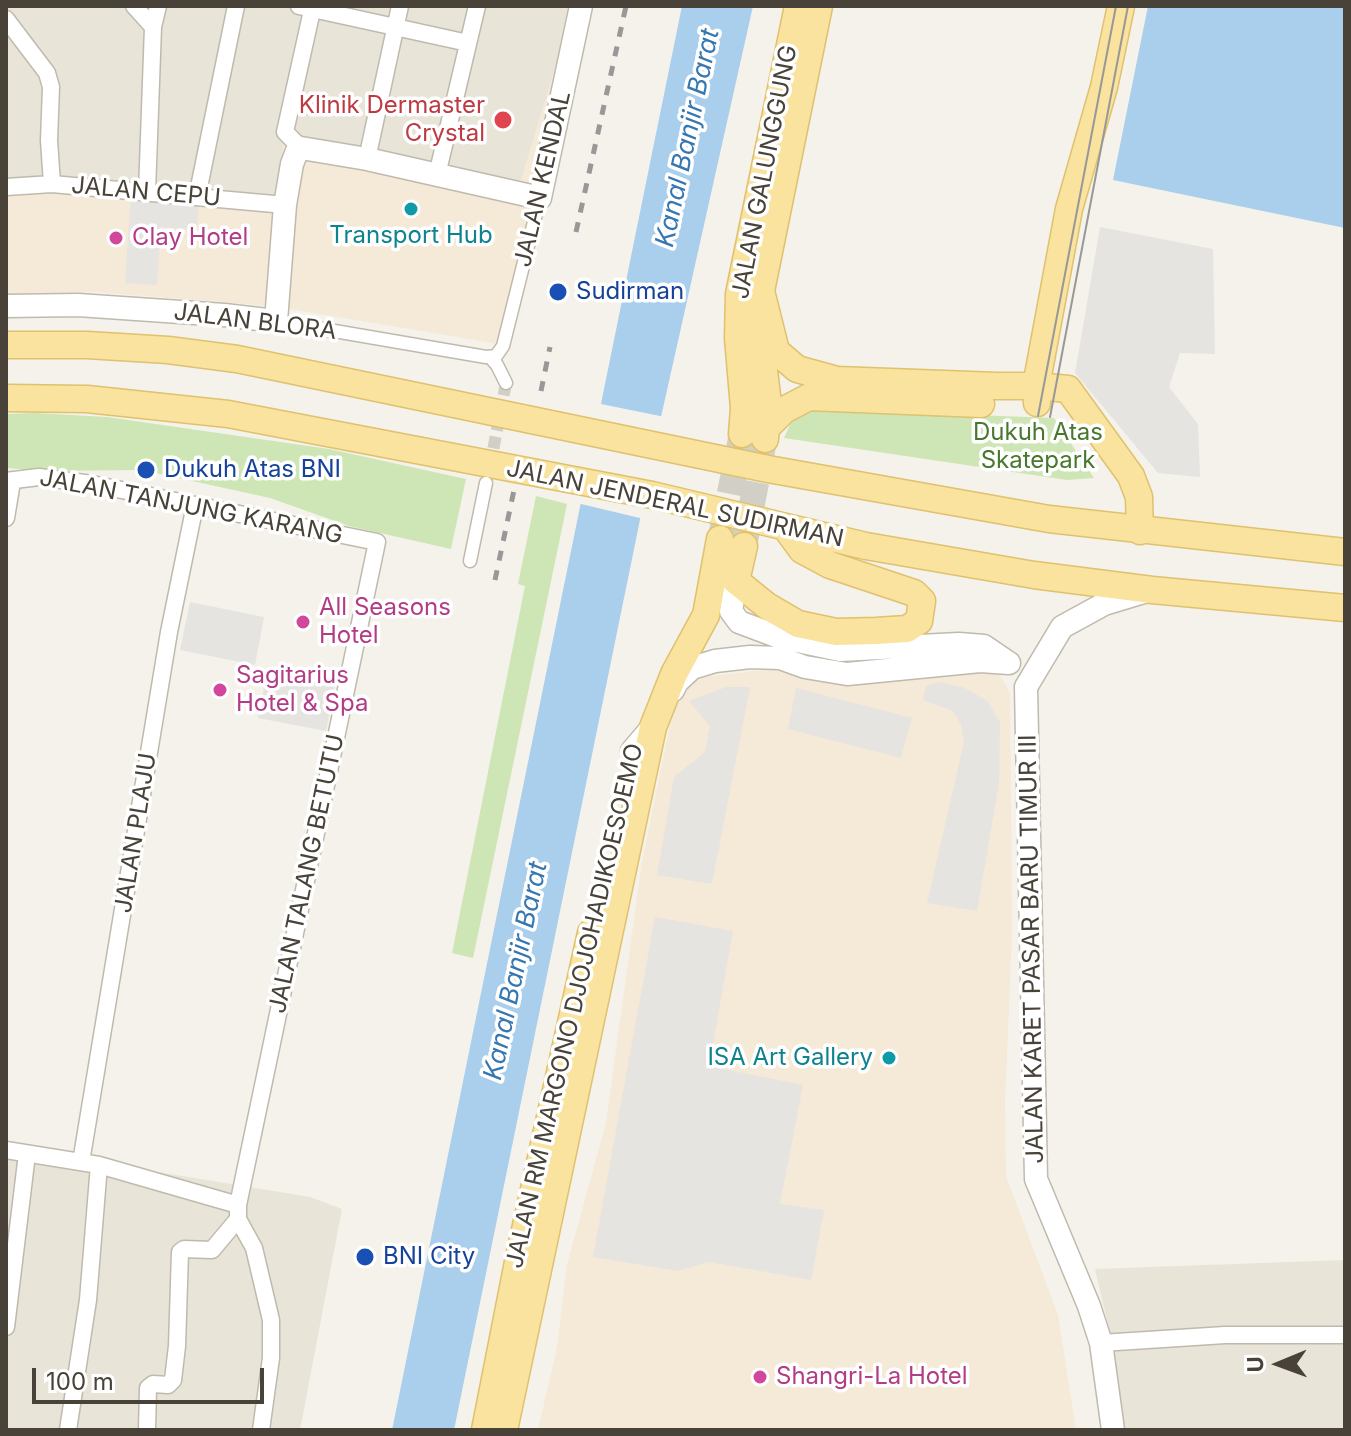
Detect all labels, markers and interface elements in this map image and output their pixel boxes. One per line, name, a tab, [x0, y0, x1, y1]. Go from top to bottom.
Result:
water label: Kanal Banjir Barat	[650, 26, 726, 250]
street label: JALAN GALUNGGUNG	[726, 43, 804, 301]
street label: JALAN KENDAL	[509, 88, 577, 270]
place label: Klinik Dermaster Crystal	[299, 92, 485, 148]
marker: Klinik Dermaster Crystal	[492, 109, 514, 131]
street label: JALAN CEPU	[70, 171, 222, 213]
marker: Transport Hub	[402, 200, 420, 218]
place label: Transport Hub	[329, 222, 493, 250]
place label: Clay Hotel	[132, 224, 248, 252]
marker: Clay Hotel	[107, 229, 125, 247]
place label: Sudirman	[576, 278, 684, 306]
marker: Sudirman	[547, 281, 569, 303]
street label: JALAN BLORA	[172, 298, 338, 346]
park label: Dukuh Atas Skatepark	[973, 419, 1103, 475]
street label: JALAN JENDERAL SUDIRMAN	[504, 454, 846, 554]
place label: Dukuh Atas BNI	[164, 456, 341, 484]
marker: Dukuh Atas BNI	[135, 459, 157, 481]
street label: JALAN TANJUNG KARANG	[37, 463, 345, 551]
place label: All Seasons Hotel	[319, 594, 451, 650]
marker: All Seasons Hotel	[294, 613, 312, 631]
place label: Sagitarius Hotel & Spa	[236, 662, 368, 718]
marker: Sagitarius Hotel & Spa	[211, 681, 229, 699]
street label: JALAN TALANG BETUTU	[263, 732, 351, 1016]
street label: JALAN KARET PASAR BARU TIMUR III	[1014, 734, 1050, 1164]
street label: JALAN RM MARGONO DJOJOHADIKOESOEMO	[500, 741, 650, 1271]
street label: JALAN PLAJU	[109, 751, 163, 915]
water label: Kanal Banjir Barat	[478, 859, 554, 1083]
place label: ISA Art Gallery	[707, 1044, 873, 1072]
marker: ISA Art Gallery	[880, 1049, 898, 1067]
place label: BNI City	[383, 1243, 475, 1271]
marker: BNI City	[354, 1246, 376, 1268]
north arrow	[1239, 1324, 1319, 1404]
scale bar	[36, 1352, 268, 1402]
text: U	[1242, 1356, 1268, 1373]
place label: Shangri-La Hotel	[776, 1363, 968, 1391]
text: 100 m	[46, 1367, 114, 1396]
marker: Shangri-La Hotel	[751, 1368, 769, 1386]

